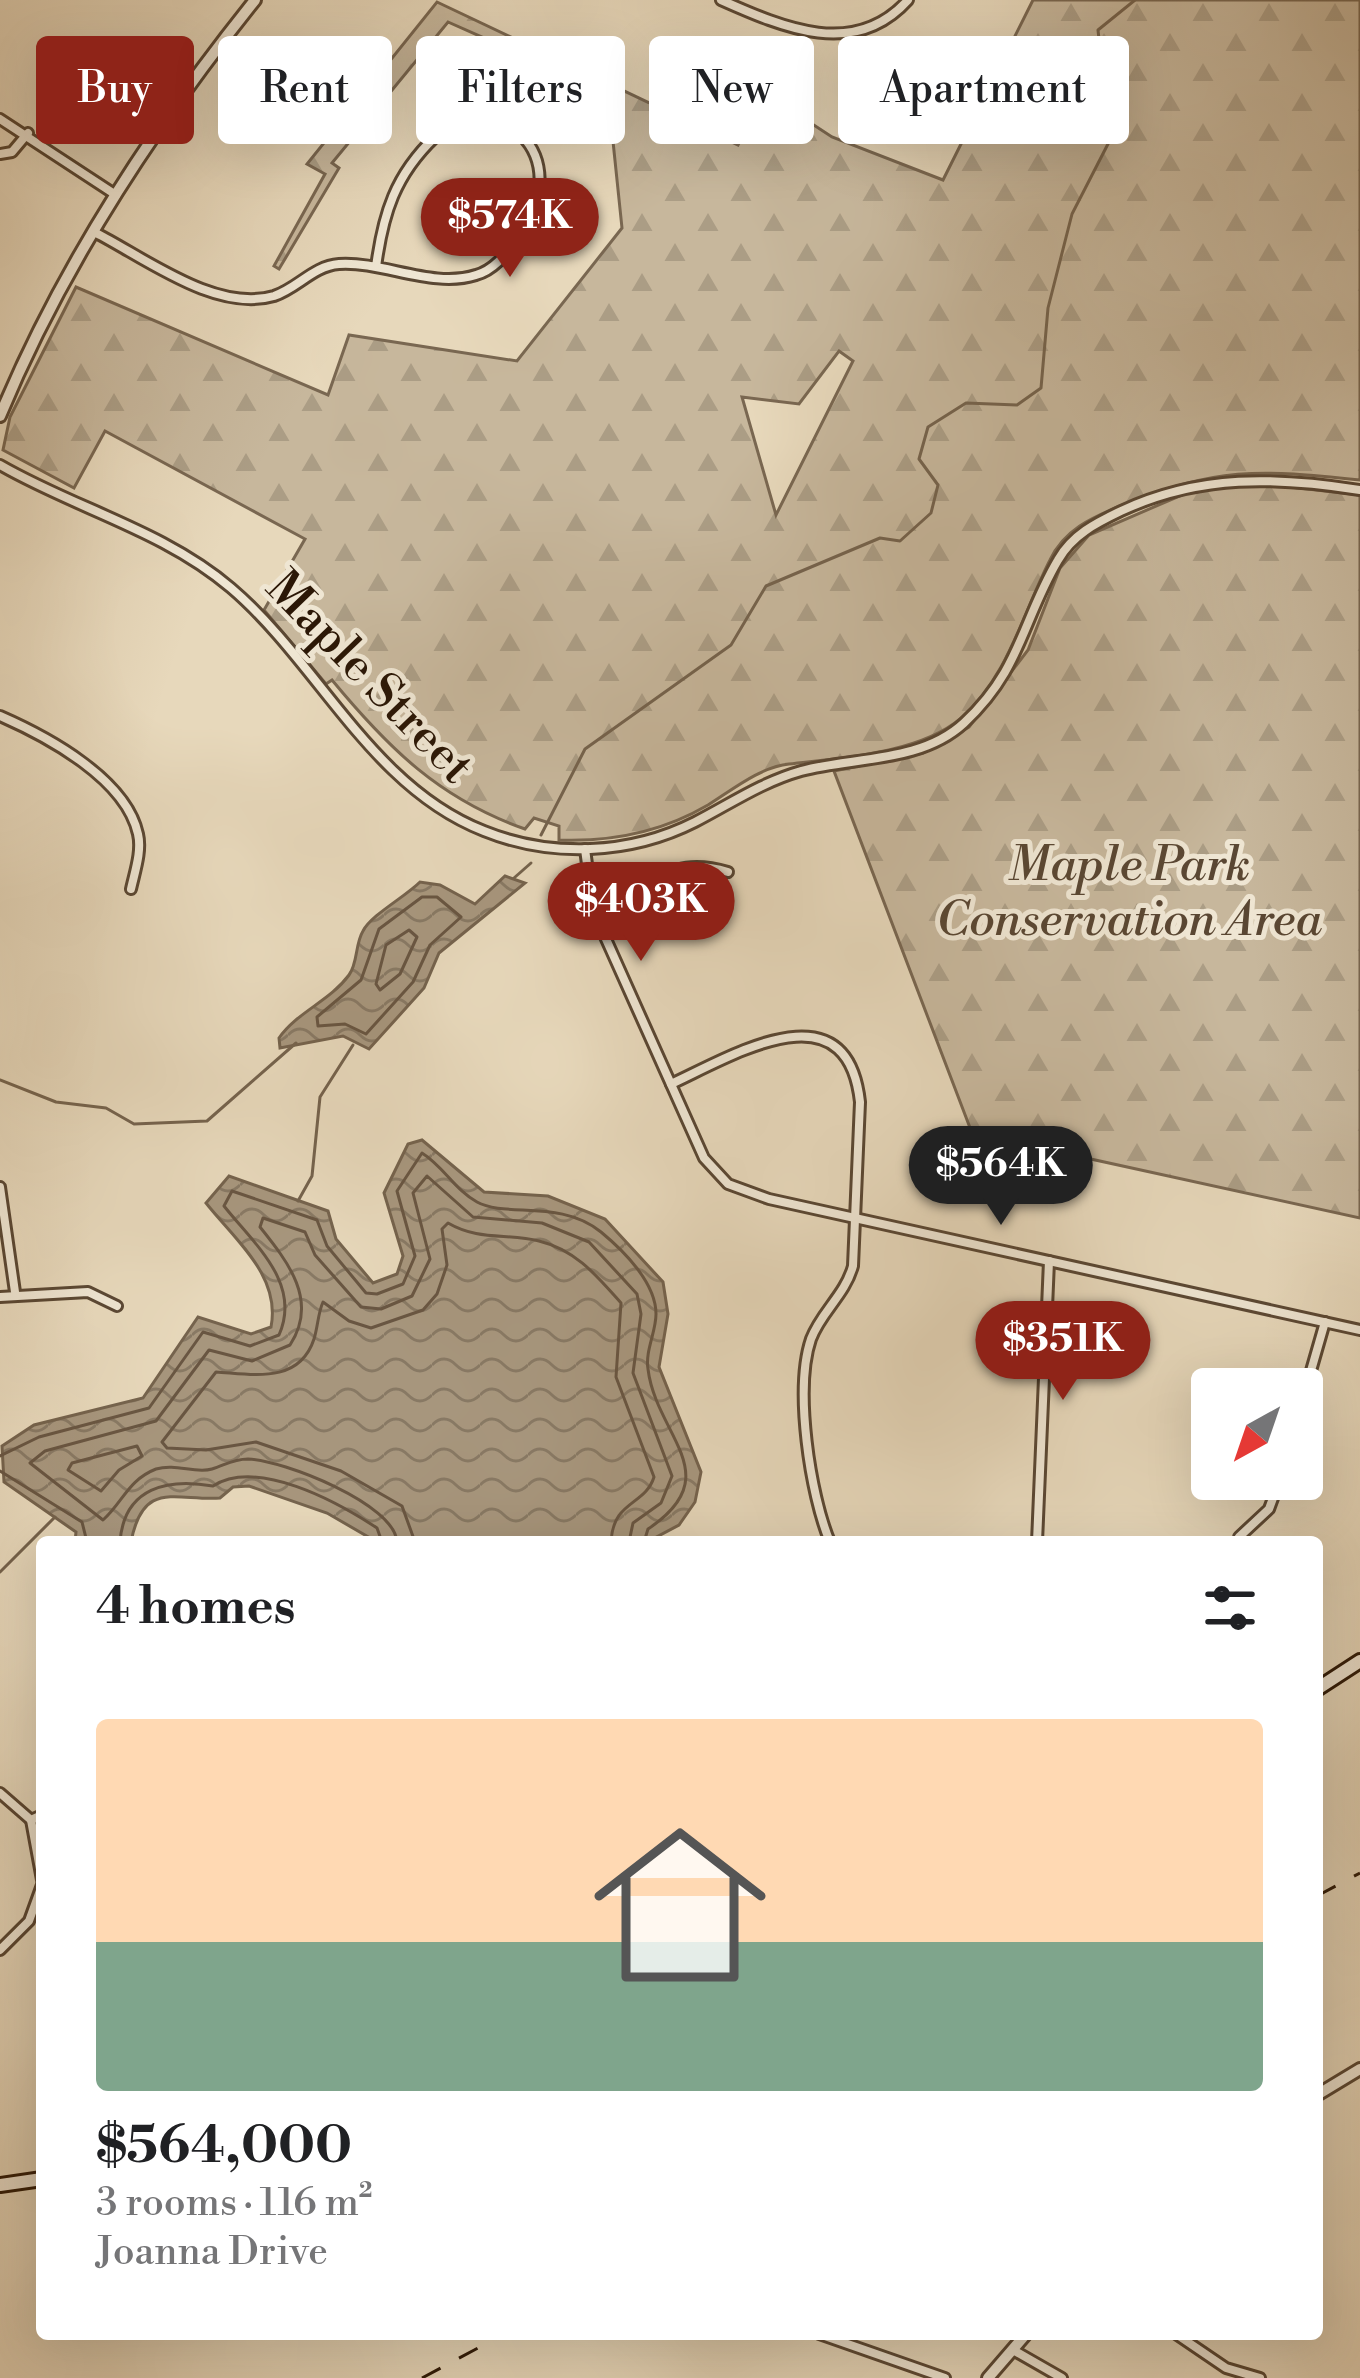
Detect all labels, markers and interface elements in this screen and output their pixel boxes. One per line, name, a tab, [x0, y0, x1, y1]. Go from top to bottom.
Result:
chip: Buy	[36, 36, 194, 144]
chip: Rent	[218, 36, 392, 144]
chip: Filters	[416, 36, 625, 144]
chip: New	[649, 36, 814, 144]
chip: Apartment	[838, 36, 1129, 144]
pin: $574K	[426, 178, 594, 280]
text: $574K	[448, 192, 572, 241]
street label: Maple Street	[253, 559, 485, 797]
park label: Maple Park Conservation Area	[936, 836, 1322, 951]
pin: $403K	[557, 862, 725, 964]
text: $403K	[575, 876, 707, 925]
pin: $564K	[917, 1126, 1085, 1228]
text: $564K	[936, 1140, 1066, 1189]
pin: $351K	[979, 1301, 1147, 1403]
text: $351K	[1002, 1315, 1124, 1364]
north arrow	[1191, 1368, 1323, 1500]
map controls	[1191, 1368, 1323, 1500]
icon: filters	[1197, 1575, 1263, 1641]
text: 4 homes	[96, 1576, 296, 1640]
icon: home	[572, 1797, 788, 2013]
text: $564,000	[96, 2115, 352, 2179]
text: 3 rooms · 116 m²	[96, 2179, 373, 2228]
text: Joanna Drive	[96, 2228, 328, 2277]

